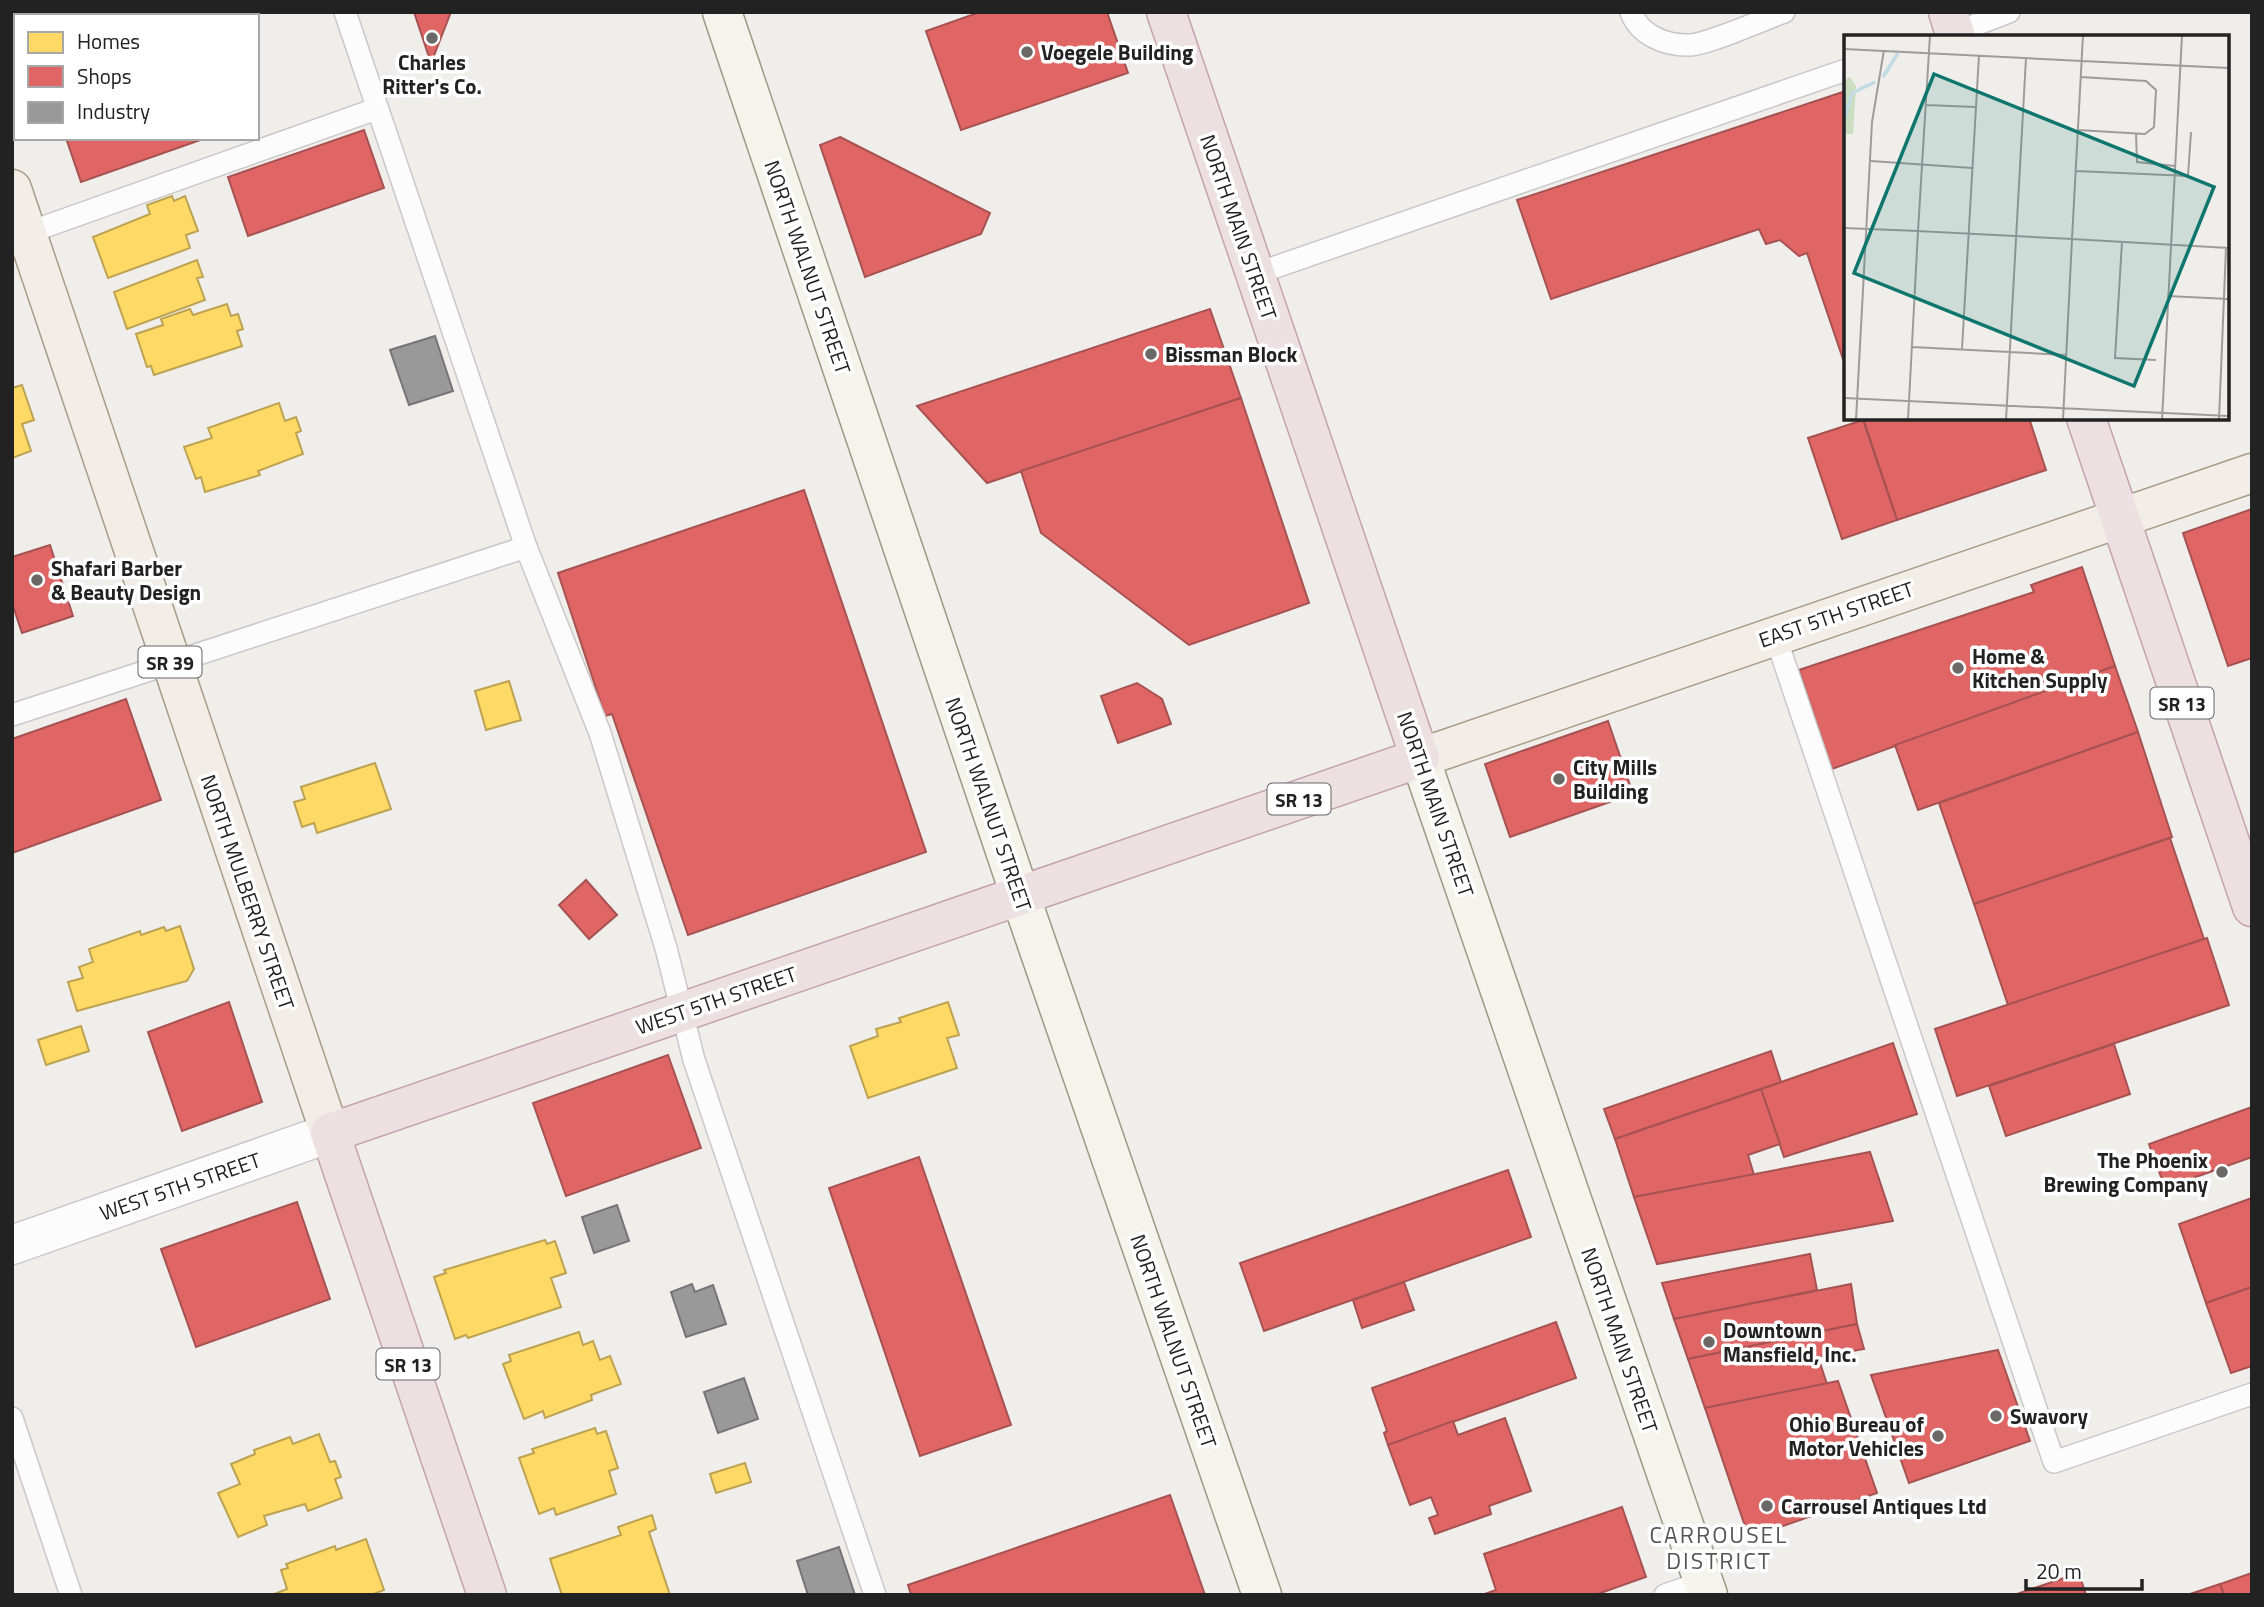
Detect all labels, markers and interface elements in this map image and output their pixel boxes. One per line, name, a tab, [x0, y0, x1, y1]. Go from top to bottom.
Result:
legend	[14, 14, 259, 140]
text: Homes	[77, 25, 140, 57]
marker: Charles Ritter's Co.	[424, 30, 440, 46]
inset map	[1844, 35, 2229, 420]
place label: Voegele Building	[1041, 36, 1193, 68]
marker: Voegele Building	[1019, 44, 1035, 60]
place label: Charles Ritter's Co.	[382, 46, 482, 102]
text: Shops	[77, 60, 132, 92]
text: Industry	[77, 95, 150, 127]
street label: NORTH MAIN STREET	[1192, 130, 1286, 324]
street label: NORTH WALNUT STREET	[756, 156, 860, 378]
place label: Bissman Block	[1165, 338, 1298, 370]
marker: Bissman Block	[1143, 346, 1159, 362]
place label: Shafari Barber & Beauty Design	[51, 552, 201, 608]
marker: Shafari Barber & Beauty Design	[29, 572, 45, 588]
street label: EAST 5TH STREET	[1754, 572, 1918, 656]
place label: Home & Kitchen Supply	[1972, 640, 2108, 696]
road number: SR 39	[138, 646, 202, 678]
marker: Home & Kitchen Supply	[1950, 660, 1966, 676]
road number: SR 13	[2150, 688, 2214, 718]
street label: NORTH WALNUT STREET	[937, 693, 1041, 915]
street label: NORTH MAIN STREET	[1389, 707, 1483, 901]
place label: City Mills Building	[1573, 751, 1657, 807]
street label: NORTH MULBERRY STREET	[193, 770, 303, 1014]
marker: City Mills Building	[1551, 771, 1567, 787]
road number: SR 13	[1268, 784, 1330, 814]
street label: WEST 5TH STREET	[631, 957, 801, 1043]
street label: WEST 5TH STREET	[95, 1143, 265, 1229]
place label: The Phoenix Brewing Company	[2043, 1144, 2208, 1200]
marker: The Phoenix Brewing Company	[2214, 1164, 2230, 1180]
street label: NORTH WALNUT STREET	[1122, 1230, 1226, 1452]
street label: NORTH MAIN STREET	[1573, 1243, 1667, 1437]
place label: Downtown Mansfield, Inc.	[1723, 1314, 1857, 1370]
marker: Downtown Mansfield, Inc.	[1701, 1334, 1717, 1350]
road number: SR 13	[376, 1348, 440, 1380]
place label: Swavory	[2010, 1400, 2088, 1432]
place label: Ohio Bureau of Motor Vehicles	[1788, 1408, 1924, 1464]
marker: Swavory	[1988, 1408, 2004, 1424]
marker: Ohio Bureau of Motor Vehicles	[1930, 1428, 1946, 1444]
place label: Carrousel Antiques Ltd	[1781, 1490, 1987, 1522]
marker: Carrousel Antiques Ltd	[1759, 1498, 1775, 1514]
district label: CARROUSEL DISTRICT	[1650, 1517, 1788, 1578]
scale bar	[2026, 1548, 2142, 1592]
text: 20 m	[2036, 1555, 2082, 1587]

